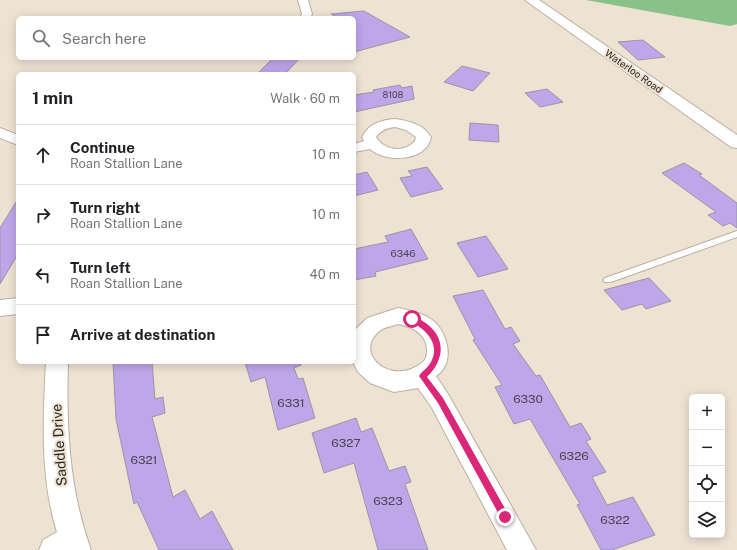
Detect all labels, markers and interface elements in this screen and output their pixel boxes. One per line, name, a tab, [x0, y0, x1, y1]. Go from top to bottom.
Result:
search box	[16, 16, 356, 60]
icon: search	[30, 27, 52, 49]
text: Search here	[62, 30, 146, 47]
street label: Waterloo Road	[603, 47, 665, 95]
text: 1 min	[32, 88, 73, 108]
house number: 8108	[383, 89, 404, 100]
text: Walk · 60 m	[270, 91, 340, 106]
text: Continue	[70, 139, 135, 156]
icon: ahead	[32, 144, 54, 166]
text: 10 m	[312, 147, 340, 162]
text: Roan Stallion Lane	[70, 156, 183, 171]
text: Turn right	[70, 199, 140, 216]
icon: right	[32, 204, 54, 226]
text: 10 m	[312, 207, 340, 222]
text: Roan Stallion Lane	[70, 216, 183, 231]
house number: 6346	[391, 247, 415, 259]
text: Turn left	[70, 259, 131, 276]
icon: left	[32, 264, 54, 286]
text: 40 m	[309, 267, 340, 282]
text: Roan Stallion Lane	[70, 276, 183, 291]
route start	[403, 310, 421, 328]
icon: arrive	[32, 324, 54, 346]
text: Arrive at destination	[70, 326, 215, 343]
house number: 6330	[513, 392, 543, 406]
map controls	[689, 394, 725, 538]
button: +	[689, 394, 725, 430]
house number: 6331	[277, 396, 305, 410]
street label: Saddle Drive	[48, 403, 70, 487]
button: −	[689, 430, 725, 466]
house number: 6327	[331, 436, 361, 450]
house number: 6326	[559, 449, 589, 463]
house number: 6321	[131, 453, 158, 467]
button: locate	[689, 466, 725, 502]
house number: 6323	[373, 494, 403, 508]
button: layers	[689, 502, 725, 538]
route end	[496, 508, 514, 526]
house number: 6322	[600, 513, 630, 527]

